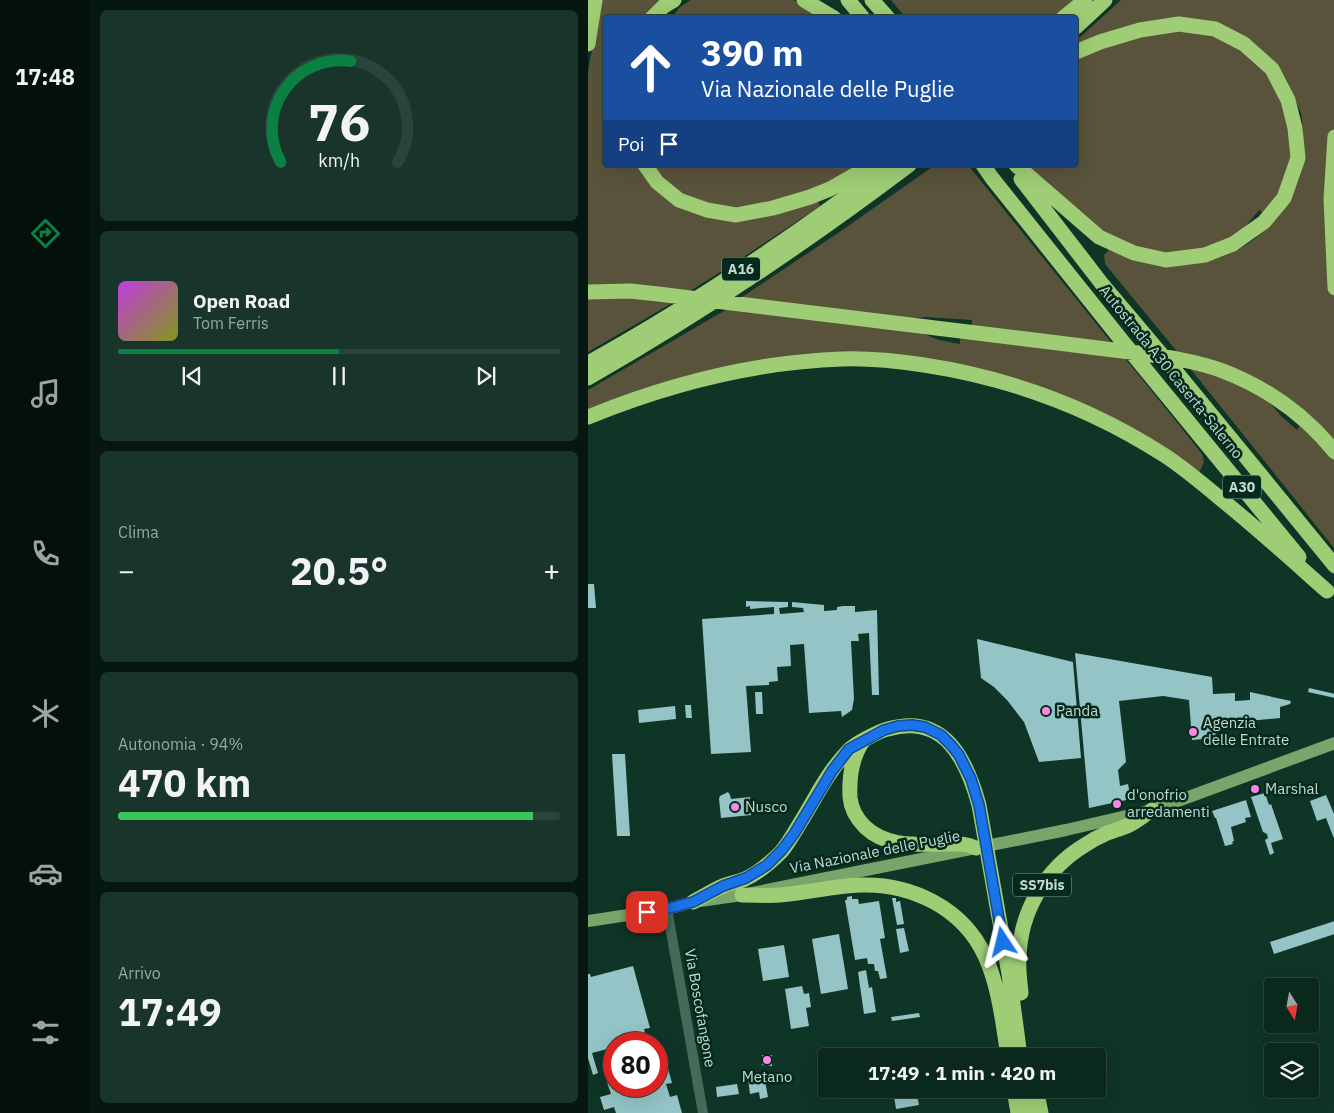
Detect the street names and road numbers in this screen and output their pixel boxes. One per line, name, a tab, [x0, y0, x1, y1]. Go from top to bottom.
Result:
road number: A16	[722, 258, 760, 280]
street label: Autostrada A30 Caserta-Salerno	[1095, 281, 1247, 462]
road number: A30	[1223, 476, 1261, 498]
street label: Via Nazionale delle Puglie	[788, 826, 962, 877]
road number: SS7bis	[1013, 874, 1071, 896]
street label: Via Boscofangone	[681, 947, 720, 1069]

